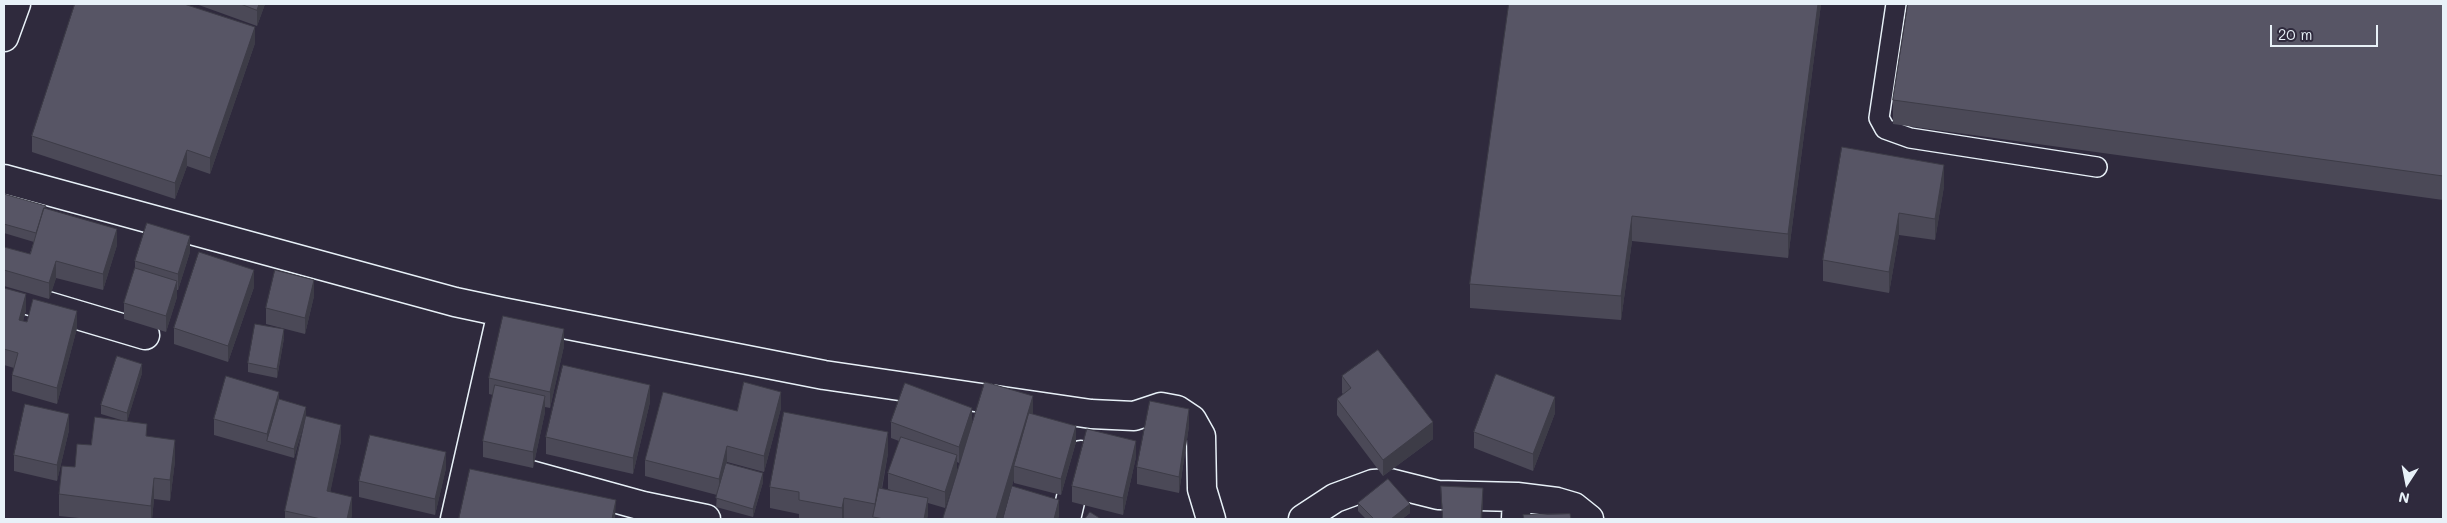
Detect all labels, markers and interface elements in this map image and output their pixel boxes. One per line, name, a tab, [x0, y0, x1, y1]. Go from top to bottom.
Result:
scale bar	[2272, 15, 2380, 47]
text: 20 m	[2278, 24, 2312, 44]
north arrow	[2382, 458, 2432, 508]
text: N	[2397, 488, 2411, 509]

